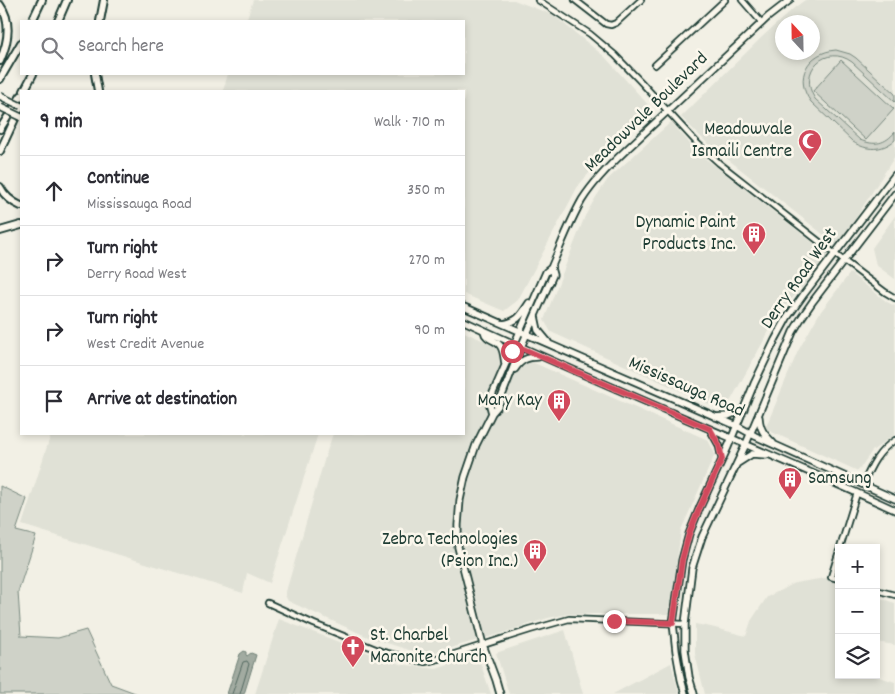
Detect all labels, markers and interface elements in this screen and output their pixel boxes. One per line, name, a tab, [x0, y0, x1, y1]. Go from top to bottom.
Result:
north arrow	[775, 15, 820, 60]
search box	[20, 20, 465, 75]
icon: search	[38, 34, 66, 62]
text: Search here	[78, 34, 164, 61]
street label: Meadowvale Boulevard	[579, 47, 715, 179]
text: 9 min	[40, 108, 82, 138]
text: Walk · 710 m	[374, 111, 445, 134]
place label: Meadowvale Ismaili Centre	[691, 117, 792, 166]
mosque icon: Meadowvale Ismaili Centre	[797, 128, 823, 162]
text: Continue	[87, 166, 149, 193]
icon: ahead	[40, 177, 68, 205]
text: 350 m	[407, 179, 445, 202]
text: Mississauga Road	[87, 193, 192, 216]
place label: Dynamic Paint Products Inc.	[635, 210, 736, 259]
building icon: Dynamic Paint Products Inc.	[741, 221, 767, 255]
street label: Derry Road West	[755, 223, 845, 335]
text: Turn right	[87, 236, 158, 263]
icon: right	[40, 247, 68, 275]
text: 270 m	[409, 249, 445, 272]
text: Derry Road West	[87, 263, 187, 286]
text: Turn right	[87, 306, 158, 333]
icon: right	[40, 317, 68, 345]
text: 90 m	[414, 319, 445, 342]
text: West Credit Avenue	[87, 333, 204, 356]
route start	[501, 340, 524, 363]
street label: Mississauga Road	[624, 350, 748, 426]
icon: arrive	[40, 387, 68, 415]
text: Arrive at destination	[87, 387, 237, 414]
place label: Mary Kay	[477, 388, 542, 415]
building icon: Mary Kay	[546, 388, 572, 422]
building icon: Samsung	[777, 466, 803, 500]
place label: Samsung	[808, 466, 872, 493]
place label: Zebra Technologies (Psion Inc.)	[382, 527, 518, 576]
building icon: Zebra Technologies (Psion Inc.)	[522, 538, 548, 572]
map controls	[835, 544, 880, 679]
button: +	[835, 544, 880, 589]
button: −	[835, 589, 880, 634]
route end	[603, 610, 626, 633]
place label: St. Charbel Maronite Church	[370, 623, 487, 672]
church icon: St. Charbel Maronite Church	[340, 634, 366, 668]
button: layers	[835, 634, 880, 679]

